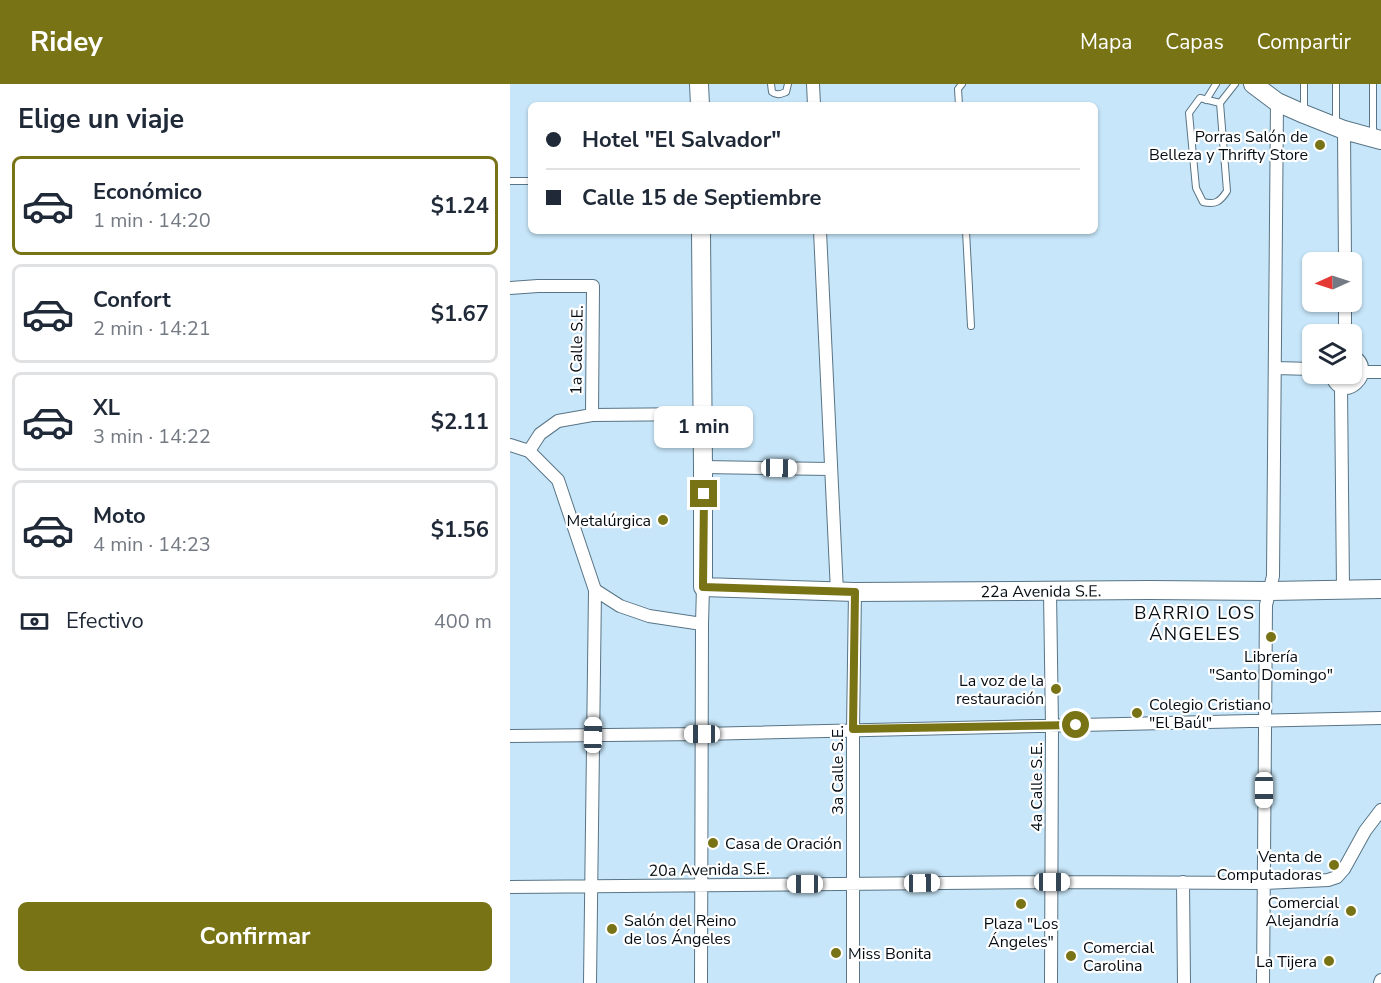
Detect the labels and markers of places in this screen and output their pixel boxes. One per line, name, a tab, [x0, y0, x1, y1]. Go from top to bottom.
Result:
place label: Porras Salón de Belleza y Thrifty Store	[1149, 126, 1308, 166]
marker: Porras Salón de Belleza y Thrifty Store	[1313, 138, 1327, 152]
place label: Metalúrgica	[566, 510, 651, 532]
marker: Metalúrgica	[656, 513, 670, 527]
marker: Librería "Santo Domingo"	[1264, 630, 1278, 644]
place label: Librería "Santo Domingo"	[1209, 646, 1333, 686]
place label: La voz de la restauración	[956, 670, 1044, 710]
marker: La voz de la restauración	[1049, 682, 1063, 696]
place label: Colegio Cristiano "El Baúl"	[1149, 694, 1271, 734]
marker: Colegio Cristiano "El Baúl"	[1130, 706, 1144, 720]
place label: Casa de Oración	[725, 833, 842, 855]
marker: Casa de Oración	[706, 836, 720, 850]
place label: Venta de Computadoras	[1217, 846, 1322, 886]
marker: Venta de Computadoras	[1327, 858, 1341, 872]
place label: Comercial Alejandría	[1266, 892, 1339, 932]
marker: Plaza "Los Ángeles"	[1014, 897, 1028, 911]
marker: Comercial Alejandría	[1344, 904, 1358, 918]
place label: Salón del Reino de los Ángeles	[624, 910, 737, 950]
place label: Plaza "Los Ángeles"	[984, 913, 1058, 953]
marker: Salón del Reino de los Ángeles	[605, 922, 619, 936]
place label: Comercial Carolina	[1083, 937, 1155, 977]
place label: Miss Bonita	[848, 943, 932, 965]
marker: Miss Bonita	[829, 946, 843, 960]
marker: Comercial Carolina	[1064, 949, 1078, 963]
place label: La Tijera	[1256, 951, 1317, 973]
marker: La Tijera	[1322, 954, 1336, 968]

